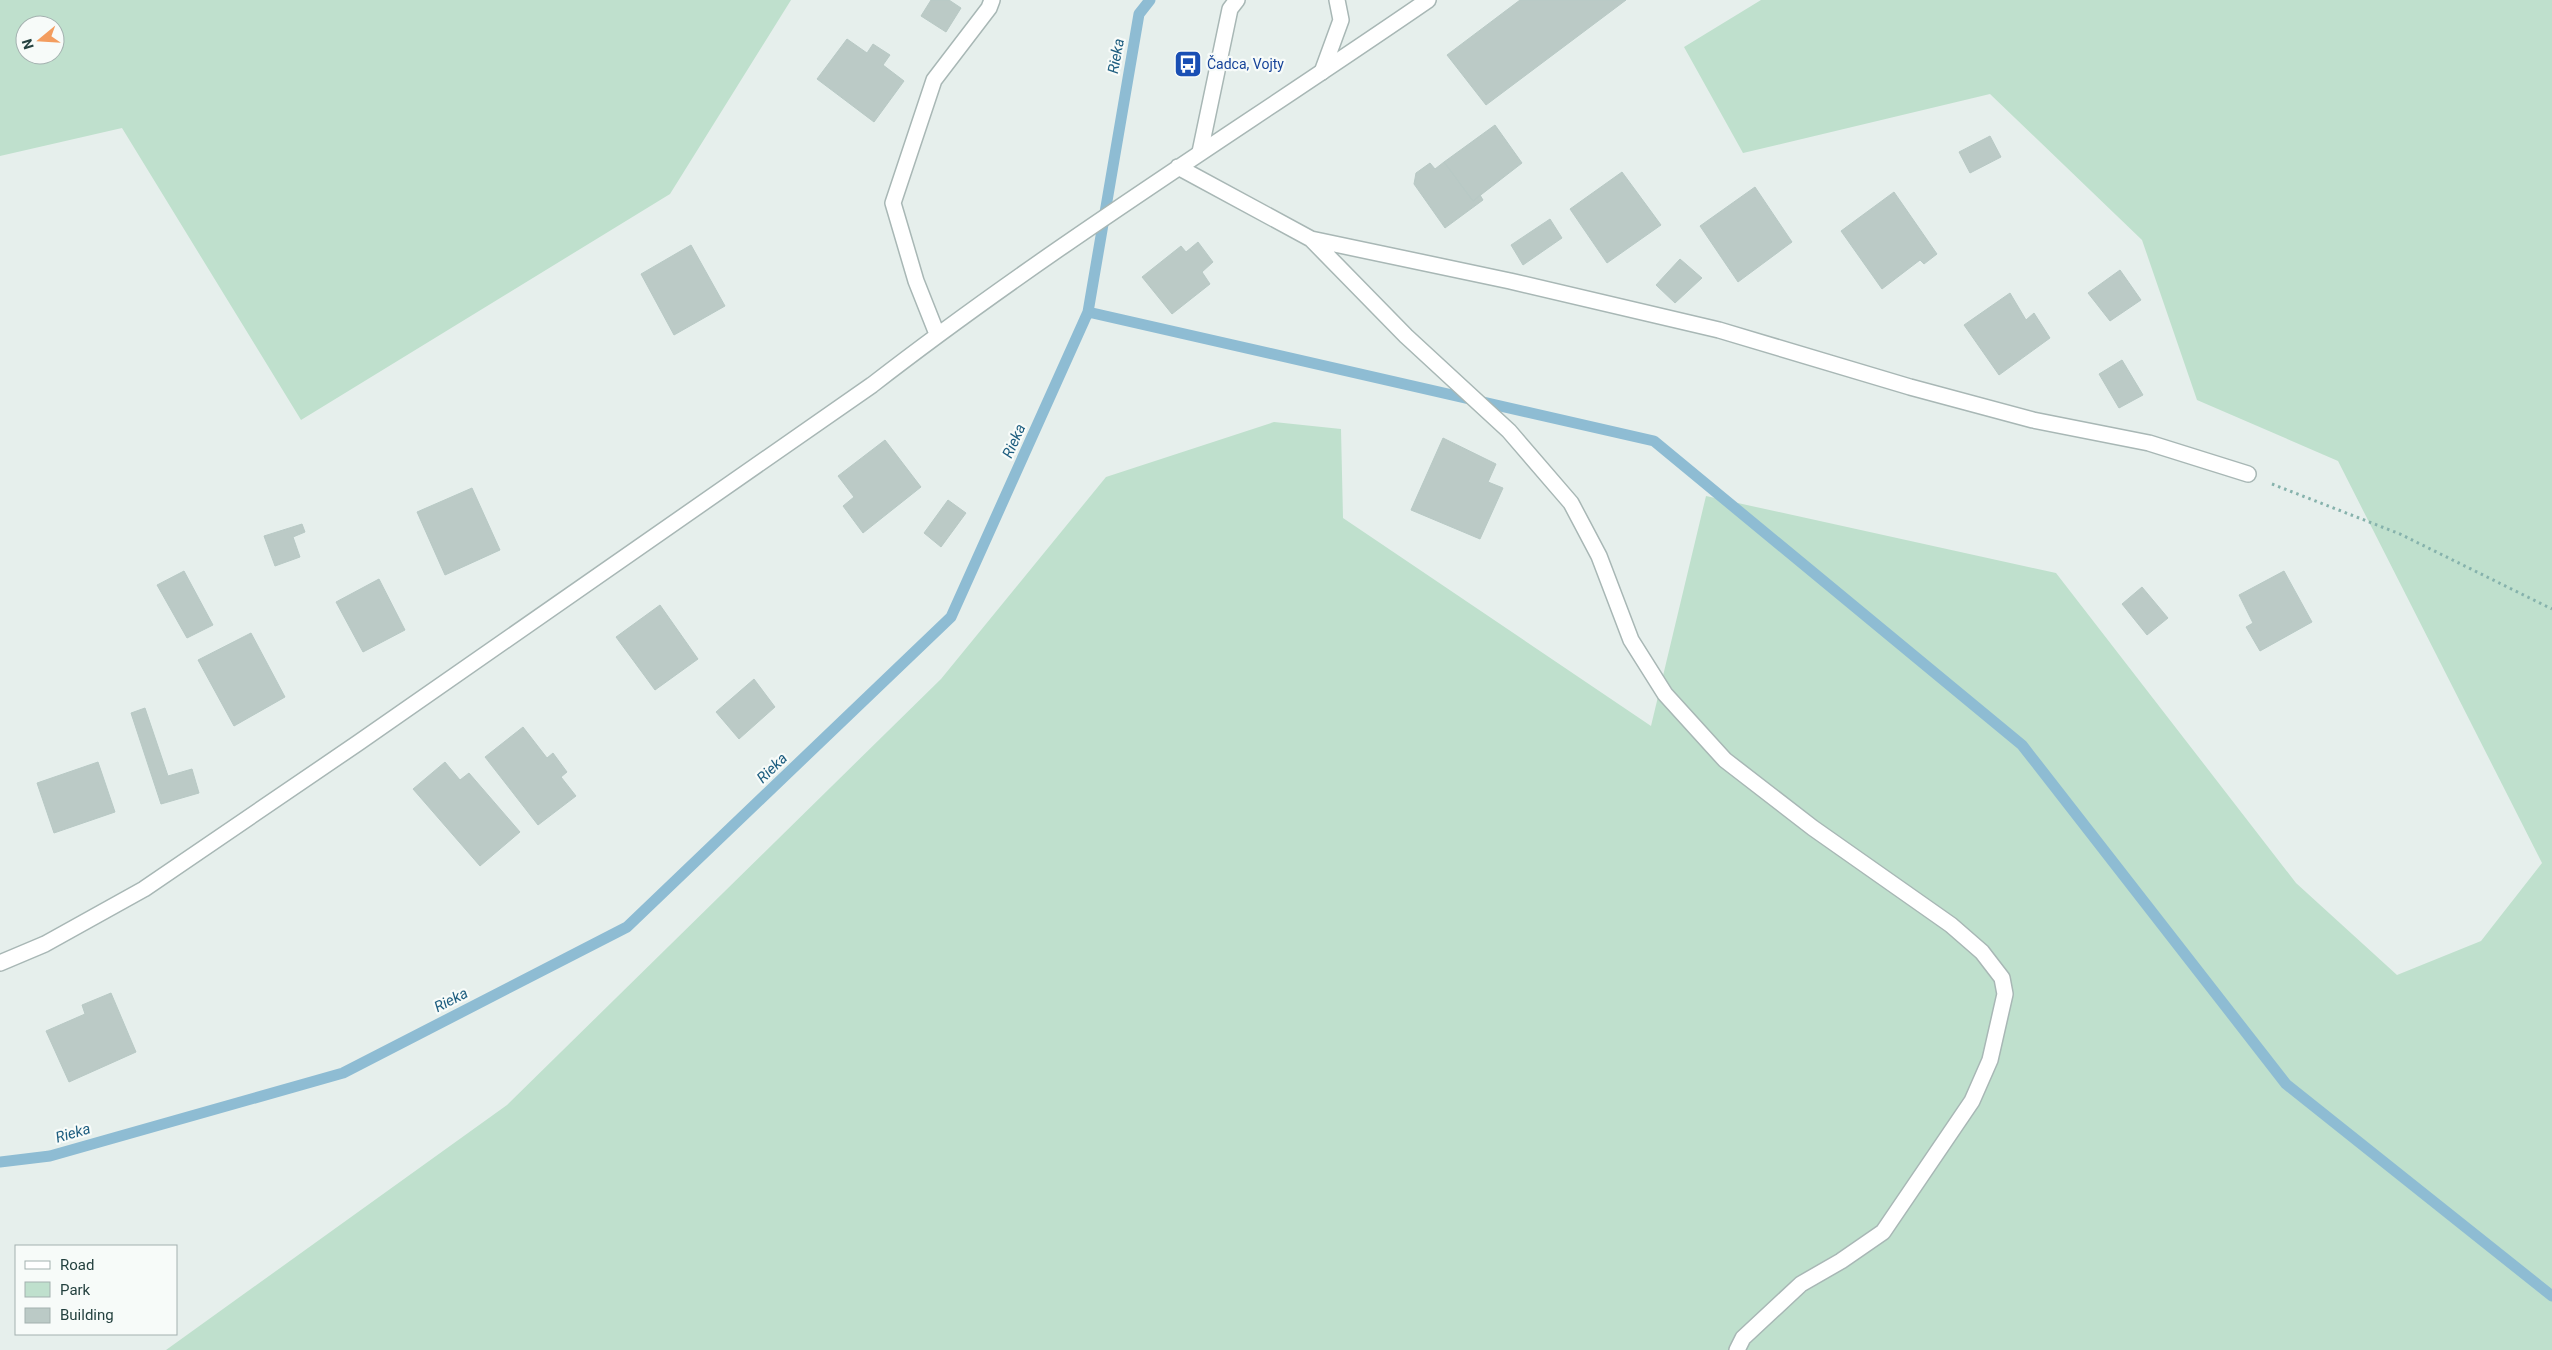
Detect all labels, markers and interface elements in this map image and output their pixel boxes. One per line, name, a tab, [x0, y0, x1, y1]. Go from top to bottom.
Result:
north arrow	[15, 15, 65, 65]
text: N	[18, 37, 37, 51]
water label: Rieka	[1104, 37, 1128, 75]
bus stop icon: Čadca, Vojty	[1173, 49, 1203, 79]
place label: Čadca, Vojty	[1207, 55, 1284, 72]
water label: Rieka	[999, 421, 1029, 461]
water label: Rieka	[753, 749, 791, 787]
water label: Rieka	[431, 984, 471, 1016]
water label: Rieka	[53, 1119, 93, 1147]
legend	[15, 1245, 178, 1335]
text: Road	[60, 1256, 94, 1274]
text: Park	[60, 1281, 91, 1299]
text: Building	[60, 1306, 114, 1324]

